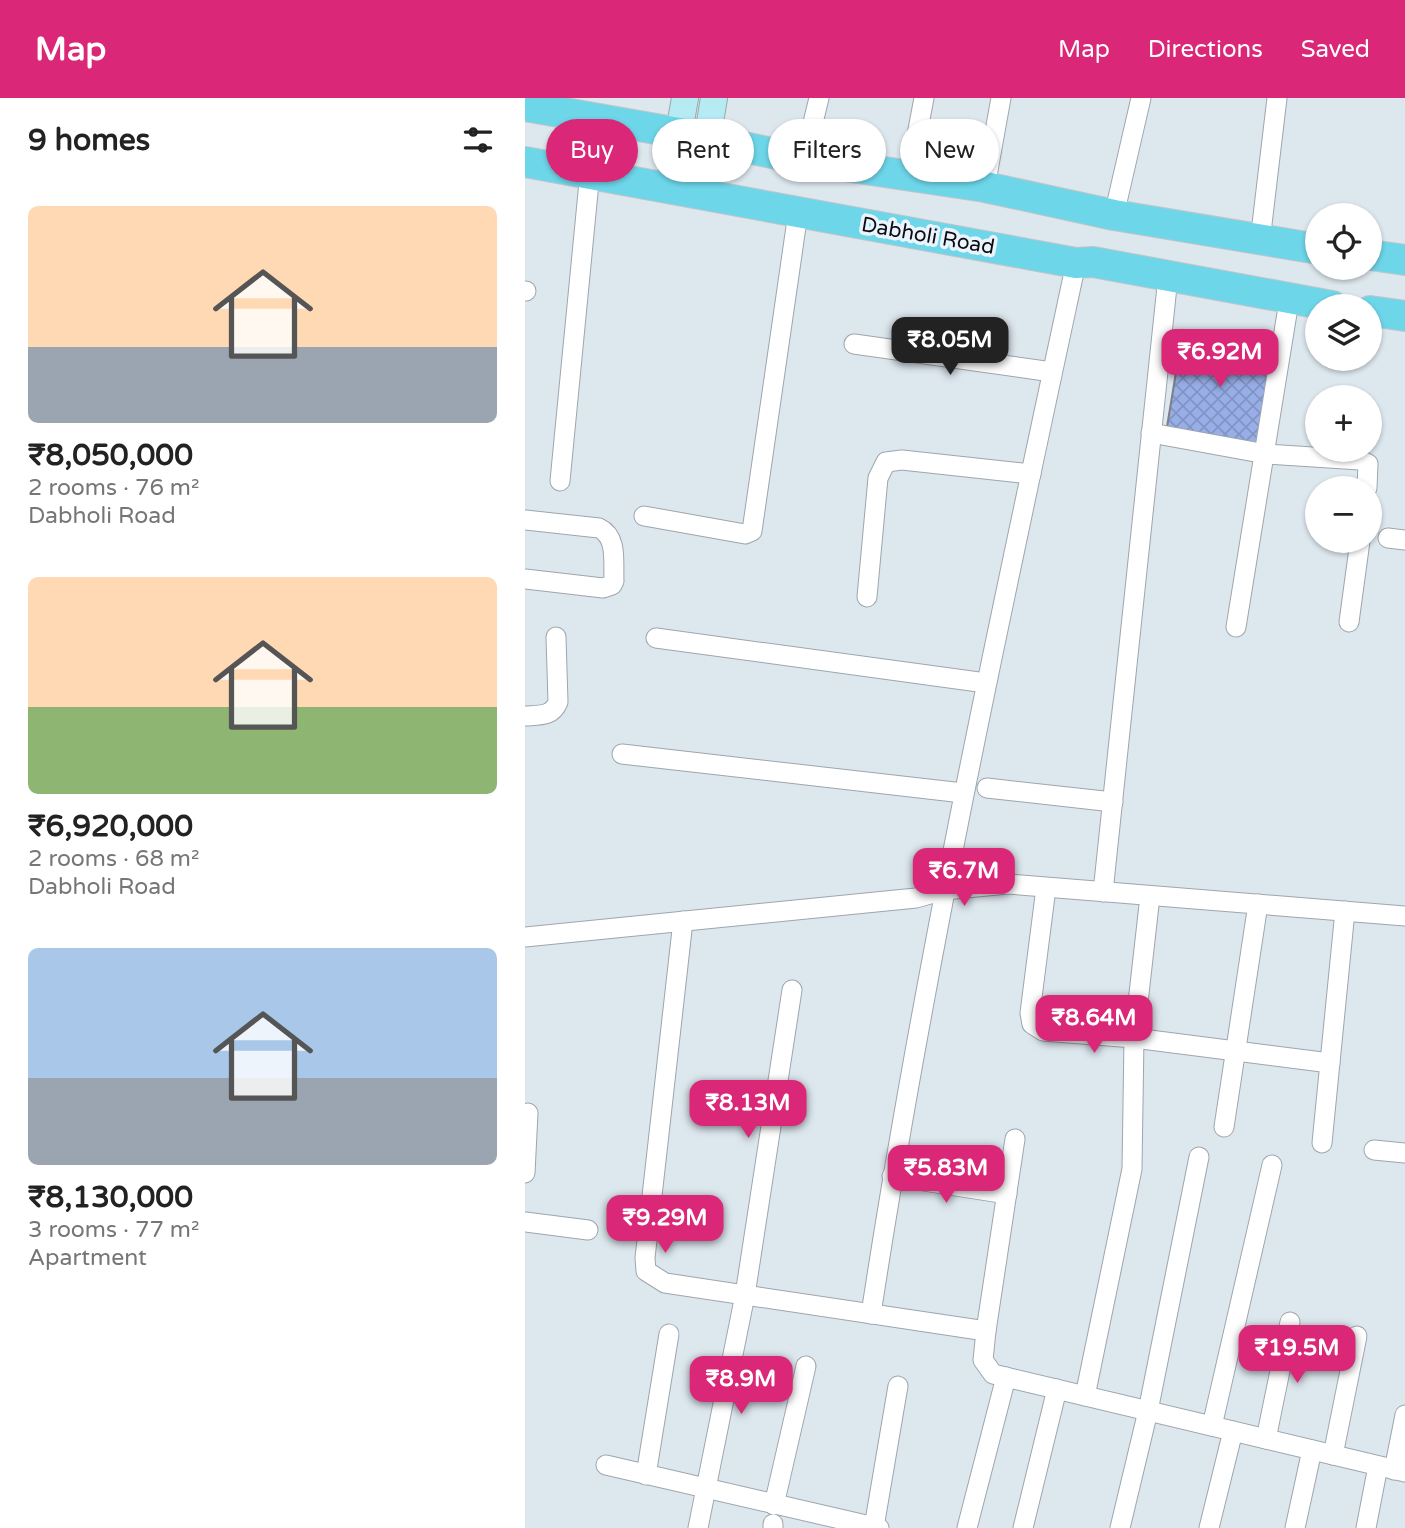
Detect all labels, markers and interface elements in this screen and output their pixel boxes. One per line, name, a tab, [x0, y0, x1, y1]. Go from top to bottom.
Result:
text: Map	[35, 30, 106, 69]
text: Map	[1058, 35, 1110, 64]
text: Directions	[1148, 35, 1263, 64]
text: Saved	[1301, 35, 1370, 64]
chip: Buy	[546, 119, 638, 182]
chip: Rent	[652, 119, 754, 182]
chip: Filters	[768, 119, 886, 182]
chip: New	[900, 119, 999, 182]
icon: filters	[459, 121, 497, 159]
text: 9 homes	[28, 122, 150, 159]
map controls	[1305, 203, 1382, 553]
button: locate	[1305, 203, 1382, 280]
street label: Dabholi Road	[859, 212, 997, 260]
icon: home	[200, 251, 326, 377]
button: layers	[1305, 294, 1382, 371]
pin: ₹8.05M	[893, 317, 1007, 377]
text: ₹8.05M	[908, 326, 993, 354]
pin: ₹6.92M	[1163, 330, 1277, 389]
text: ₹6.92M	[1178, 338, 1263, 366]
button: +	[1305, 385, 1382, 462]
text: ₹8,050,000	[28, 437, 193, 474]
text: 2 rooms · 76 m²	[28, 474, 199, 502]
button: −	[1305, 476, 1382, 553]
text: Dabholi Road	[28, 502, 176, 530]
icon: home	[200, 622, 326, 748]
text: ₹6,920,000	[28, 808, 193, 845]
text: 2 rooms · 68 m²	[28, 845, 199, 873]
pin: ₹6.7M	[915, 848, 1013, 908]
text: ₹6.7M	[929, 857, 999, 885]
text: Dabholi Road	[28, 873, 176, 901]
icon: home	[200, 993, 326, 1119]
pin: ₹8.64M	[1037, 996, 1151, 1055]
text: ₹8.64M	[1052, 1004, 1137, 1032]
pin: ₹8.13M	[691, 1080, 805, 1140]
text: ₹8.13M	[706, 1089, 791, 1117]
pin: ₹5.83M	[889, 1146, 1003, 1205]
text: ₹5.83M	[904, 1154, 988, 1182]
text: ₹8,130,000	[28, 1179, 193, 1216]
pin: ₹9.29M	[608, 1196, 722, 1255]
text: ₹9.29M	[623, 1204, 708, 1232]
text: 3 rooms · 77 m²	[28, 1216, 199, 1244]
text: Apartment	[28, 1244, 147, 1272]
pin: ₹19.5M	[1240, 1326, 1354, 1385]
text: ₹19.5M	[1255, 1334, 1340, 1362]
pin: ₹8.9M	[692, 1356, 790, 1416]
text: ₹8.9M	[706, 1365, 776, 1393]

